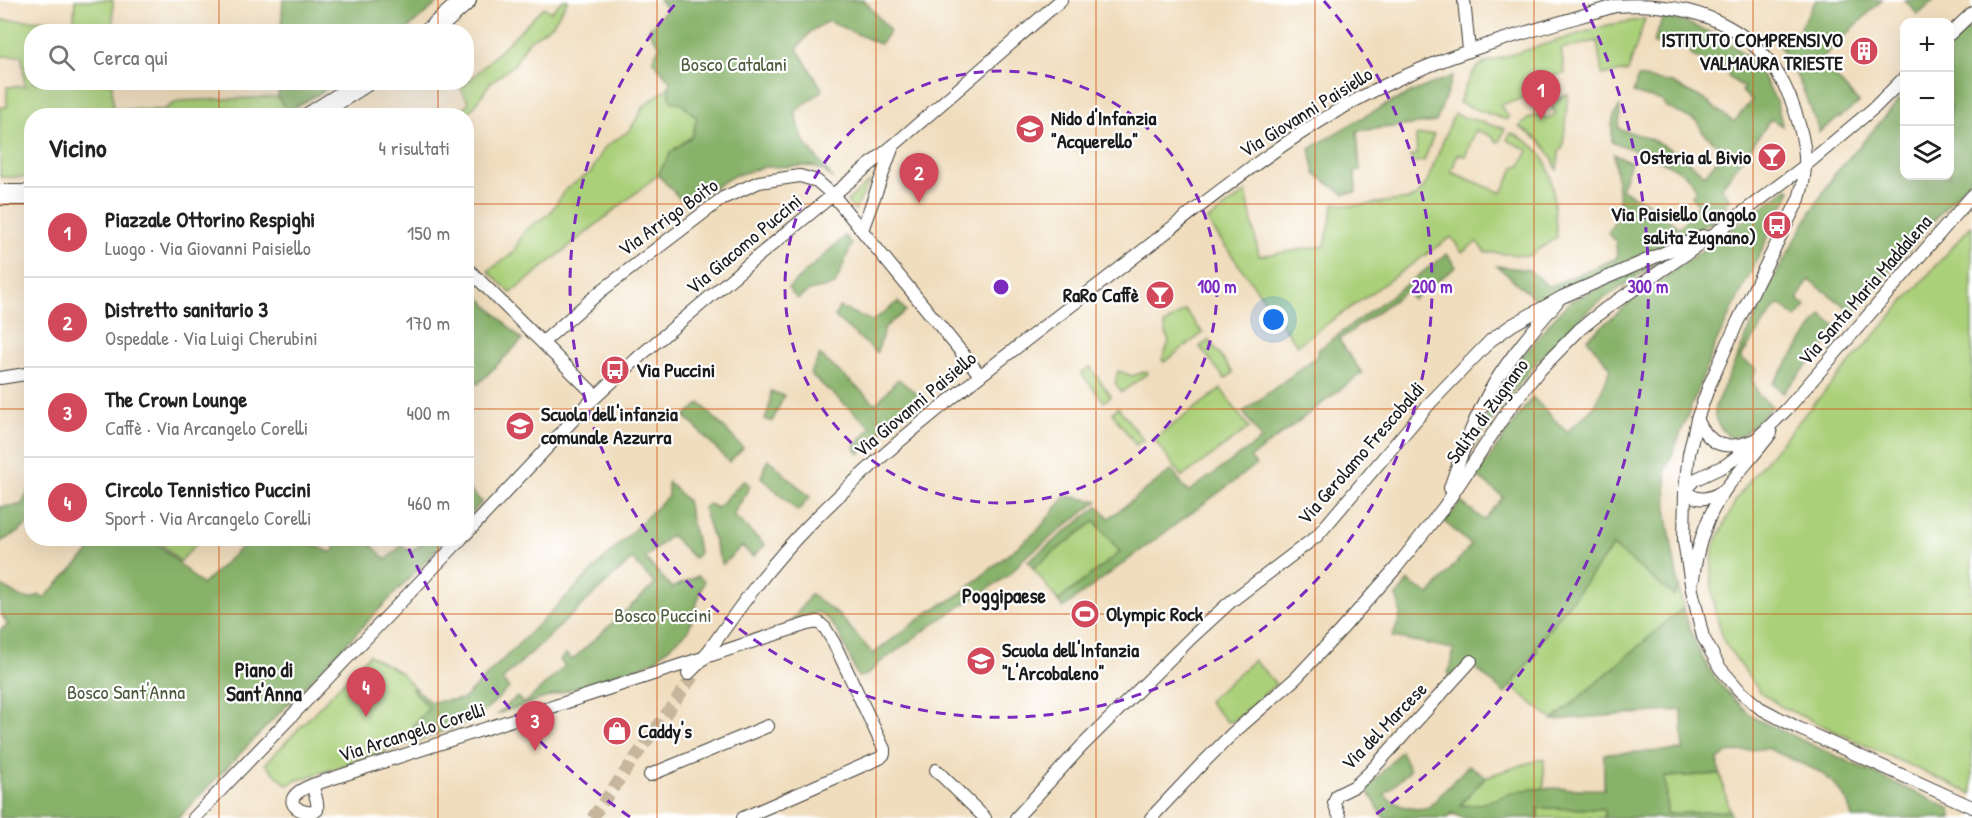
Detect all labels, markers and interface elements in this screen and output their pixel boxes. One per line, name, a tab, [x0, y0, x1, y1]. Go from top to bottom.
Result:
map controls	[1900, 18, 1954, 180]
button: +	[1900, 18, 1954, 72]
search box	[24, 24, 474, 90]
place label: ISTITUTO COMPRENSIVO VALMAURA TRIESTE	[1661, 26, 1843, 76]
building icon: ISTITUTO COMPRENSIVO VALMAURA TRIESTE	[1848, 35, 1880, 67]
icon: search	[45, 41, 78, 74]
text: Cerca qui	[93, 42, 168, 72]
park label: Bosco Catalani	[681, 50, 787, 77]
street label: Via Giovanni Paisiello	[1234, 60, 1377, 163]
pin: 1	[1522, 70, 1560, 120]
button: −	[1900, 72, 1954, 126]
place label: Nido d'Infanzia "Acquerello"	[1051, 104, 1156, 155]
school or university icon: Nido d'Infanzia "Acquerello"	[1014, 113, 1046, 145]
button: layers	[1900, 126, 1954, 180]
text: Vicino	[48, 130, 107, 165]
text: 4 risultati	[379, 134, 450, 161]
bar icon: Osteria al Bivio	[1756, 141, 1788, 173]
place label: Osteria al Bivio	[1640, 143, 1751, 170]
pin: 2	[900, 154, 938, 203]
street label: Via Arrigo Boito	[612, 171, 723, 262]
street label: Via Giacomo Puccini	[680, 187, 807, 300]
place label: Via Paisiello (angolo salita Zugnano)	[1611, 200, 1756, 251]
text: Piazzale Ottorino Respighi	[105, 204, 315, 234]
bus stop icon: Via Paisiello (angolo salita Zugnano)	[1761, 209, 1793, 241]
street label: Via Santa Maria Maddalena	[1792, 209, 1938, 371]
text: 1	[64, 219, 71, 246]
text: 150 m	[407, 219, 450, 246]
text: Luogo · Via Giovanni Paisiello	[105, 234, 311, 261]
text: 100 m	[1197, 274, 1237, 299]
text: 200 m	[1412, 274, 1452, 299]
text: 300 m	[1628, 274, 1668, 299]
centre of rings	[991, 277, 1011, 297]
bar icon: RaRo Caffè	[1144, 279, 1176, 311]
place label: RaRo Caffè	[1063, 281, 1139, 308]
text: Distretto sanitario 3	[105, 294, 268, 324]
your location	[1259, 305, 1288, 334]
text: 2	[63, 309, 72, 336]
text: 170 m	[406, 309, 450, 336]
text: Ospedale · Via Luigi Cherubini	[105, 324, 318, 351]
street label: Via Giovanni Paisiello	[848, 344, 982, 463]
street label: Salita di Zugnano	[1439, 353, 1534, 469]
bus stop icon: Via Puccini	[599, 354, 631, 386]
place label: Via Puccini	[636, 356, 715, 383]
street label: Via Gerolamo Frescobaldi	[1291, 375, 1430, 530]
text: The Crown Lounge	[105, 384, 247, 414]
text: 3	[63, 399, 72, 426]
text: 400 m	[406, 399, 450, 426]
place label: Scuola dell'infanzia comunale Azzurra	[541, 400, 678, 450]
school or university icon: Scuola dell'infanzia comunale Azzurra	[504, 410, 536, 442]
text: Caffè · Via Arcangelo Corelli	[105, 414, 308, 441]
text: Circolo Tennistico Puccini	[105, 474, 311, 504]
text: 4	[64, 489, 71, 516]
text: 460 m	[407, 489, 450, 516]
text: Sport · Via Arcangelo Corelli	[105, 504, 311, 531]
district label: Poggipaese	[962, 581, 1047, 611]
sports icon: Olympic Rock	[1069, 598, 1101, 630]
place label: Olympic Rock	[1106, 600, 1204, 628]
park label: Bosco Puccini	[614, 601, 712, 628]
place label: Scuola dell'Infanzia "L'Arcobaleno"	[1002, 636, 1139, 686]
school or university icon: Scuola dell'Infanzia "L'Arcobaleno"	[965, 645, 997, 677]
district label: Piano di Sant'Anna	[226, 655, 303, 708]
pin: 4	[346, 668, 386, 717]
street label: Via del Marcese	[1335, 676, 1433, 776]
park label: Bosco Sant'Anna	[67, 678, 185, 705]
street label: Via Arcangelo Corelli	[335, 695, 489, 768]
pin: 3	[516, 702, 554, 751]
shop icon: Caddy's	[601, 715, 633, 747]
place label: Caddy's	[638, 717, 692, 745]

